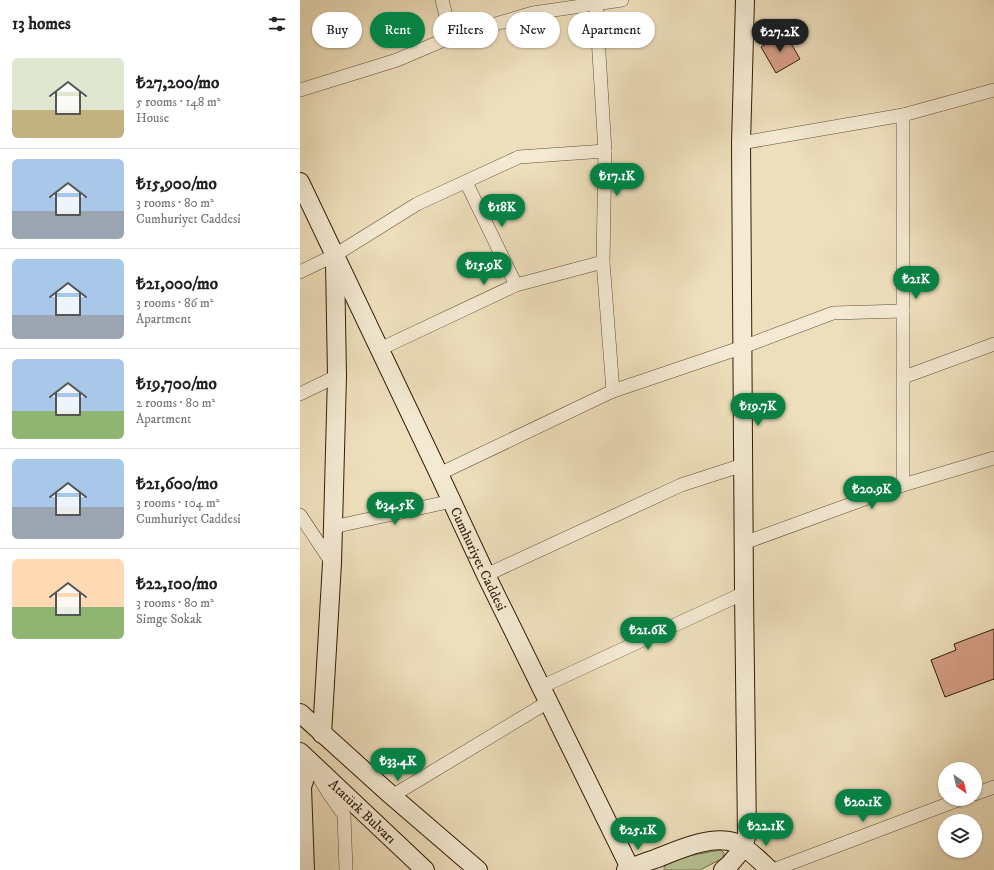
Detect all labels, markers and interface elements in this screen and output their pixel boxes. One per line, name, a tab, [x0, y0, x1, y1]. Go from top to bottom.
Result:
chip: Buy	[312, 12, 362, 48]
chip: Rent	[370, 12, 425, 48]
chip: Filters	[433, 12, 498, 48]
chip: New	[506, 12, 560, 48]
chip: Apartment	[568, 12, 655, 48]
text: 13 homes	[12, 13, 71, 35]
icon: filters	[266, 13, 288, 35]
pin: ₺27.2K	[747, 19, 813, 53]
text: ₺27.2K	[761, 24, 799, 40]
text: ₺27,200/mo	[136, 72, 219, 94]
icon: home	[44, 74, 92, 122]
text: 5 rooms · 148 m²	[136, 94, 221, 110]
text: House	[136, 110, 169, 126]
pin: ₺17.1K	[584, 163, 650, 197]
text: ₺17.1K	[599, 168, 635, 184]
text: ₺15,900/mo	[136, 173, 217, 195]
icon: home	[44, 175, 92, 223]
pin: ₺18K	[478, 194, 526, 228]
text: 3 rooms · 80 m²	[136, 195, 214, 211]
text: ₺18K	[488, 199, 516, 215]
text: Cumhuriyet Caddesi	[136, 211, 241, 227]
pin: ₺15.9K	[451, 252, 517, 286]
text: ₺15.9K	[466, 257, 502, 273]
pin: ₺21K	[892, 266, 940, 300]
text: ₺21K	[902, 271, 930, 287]
text: ₺21,000/mo	[136, 273, 218, 295]
icon: home	[44, 275, 92, 323]
text: 3 rooms · 86 m²	[136, 295, 214, 311]
text: Apartment	[136, 311, 191, 327]
text: ₺19,700/mo	[136, 373, 217, 395]
icon: home	[44, 375, 92, 423]
pin: ₺19.7K	[725, 393, 791, 427]
text: 2 rooms · 80 m²	[136, 395, 215, 411]
text: ₺19.7K	[740, 398, 776, 414]
text: Apartment	[136, 411, 191, 427]
text: ₺21,600/mo	[136, 473, 218, 495]
icon: home	[44, 475, 92, 523]
pin: ₺20.9K	[839, 476, 905, 510]
text: ₺20.9K	[852, 481, 892, 497]
pin: ₺34.5K	[362, 492, 428, 526]
text: 3 rooms · 104 m²	[136, 495, 219, 511]
text: ₺34.5K	[376, 497, 414, 513]
street label: Cumhuriyet Caddesi	[446, 504, 510, 614]
text: Cumhuriyet Caddesi	[136, 511, 241, 527]
text: ₺22,100/mo	[136, 573, 217, 595]
icon: home	[44, 575, 92, 623]
text: 3 rooms · 80 m²	[136, 595, 214, 611]
text: Simge Sokak	[136, 611, 202, 627]
pin: ₺21.6K	[615, 617, 681, 651]
text: ₺21.6K	[629, 622, 667, 638]
pin: ₺33.4K	[365, 748, 431, 782]
text: ₺33.4K	[380, 753, 416, 769]
north arrow	[938, 762, 982, 806]
map controls	[938, 762, 982, 858]
street label: Atatürk Bulvarı	[324, 776, 400, 848]
pin: ₺20.1K	[830, 789, 896, 823]
text: ₺20.1K	[844, 794, 882, 810]
pin: ₺22.1K	[733, 813, 799, 847]
button: layers	[938, 814, 982, 858]
pin: ₺25.1K	[605, 817, 671, 851]
text: ₺22.1K	[747, 818, 785, 834]
text: ₺25.1K	[620, 822, 656, 838]

